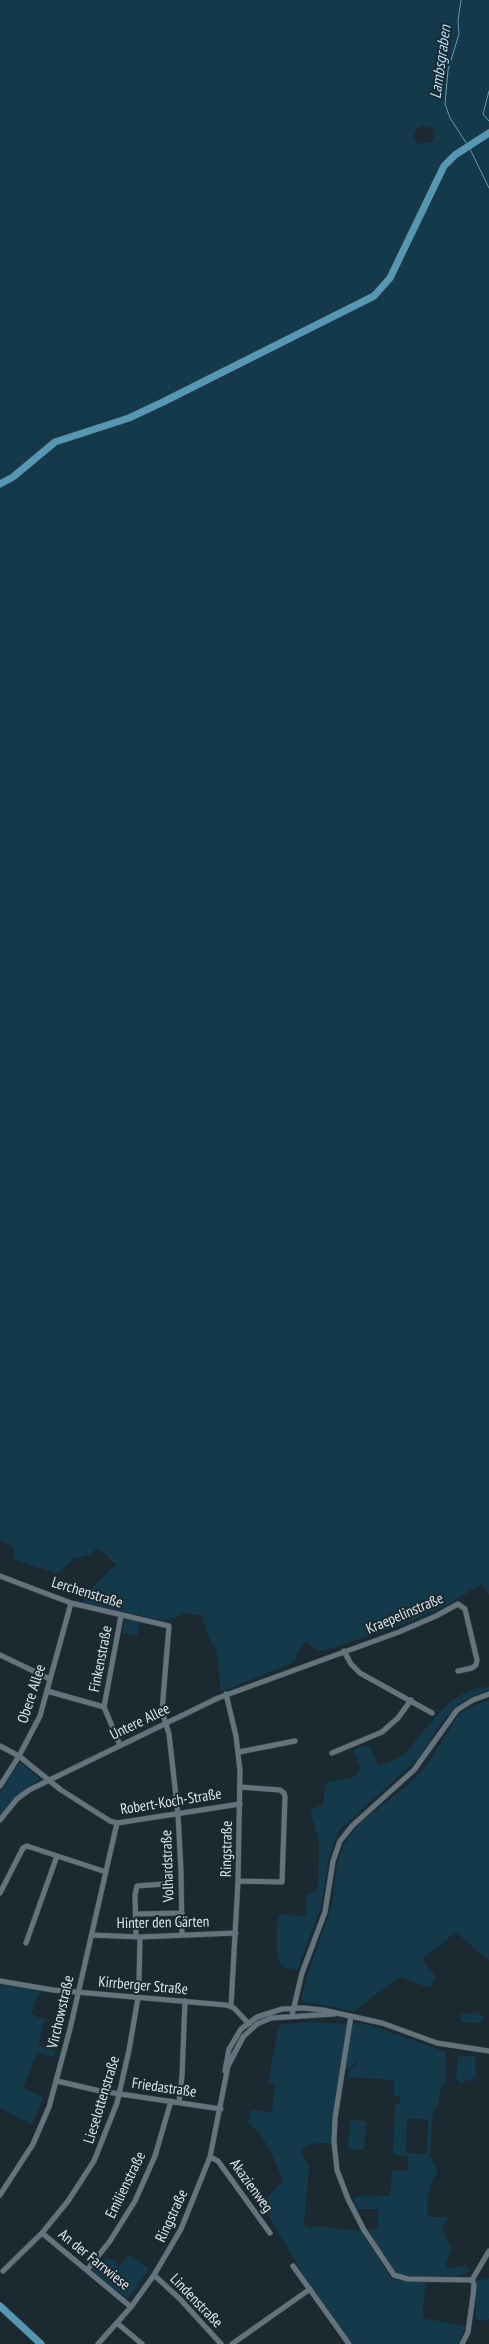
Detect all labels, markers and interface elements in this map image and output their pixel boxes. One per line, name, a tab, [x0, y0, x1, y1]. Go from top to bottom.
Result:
water label: Lambsgraben	[426, 24, 456, 100]
street label: Lerchenstraße	[49, 1574, 125, 1612]
street label: Kraepelinstraße	[364, 1590, 446, 1638]
street label: Finkenstraße	[86, 1624, 116, 1694]
street label: Obere Allee	[14, 1662, 50, 1726]
street label: Untere Allee	[107, 1700, 173, 1744]
street label: Robert-Koch-Straße	[119, 1785, 223, 1819]
street label: Ringstraße	[218, 1821, 236, 1877]
street label: Volhardstraße	[158, 1830, 178, 1902]
street label: Hinter den Gärten	[117, 1913, 209, 1933]
street label: Kirrberger Straße	[97, 1973, 189, 1999]
street label: Virchowstraße	[44, 1974, 78, 2050]
street label: Lieselottenstraße	[80, 2054, 124, 2146]
street label: Friedastraße	[131, 2075, 197, 2101]
street label: Emilienstraße	[102, 2149, 150, 2221]
street label: Akazienweg	[226, 2156, 276, 2216]
street label: Ringstraße	[152, 2187, 192, 2245]
street label: An der Farrwiese	[55, 2226, 133, 2294]
street label: Lindenstraße	[166, 2270, 226, 2332]

